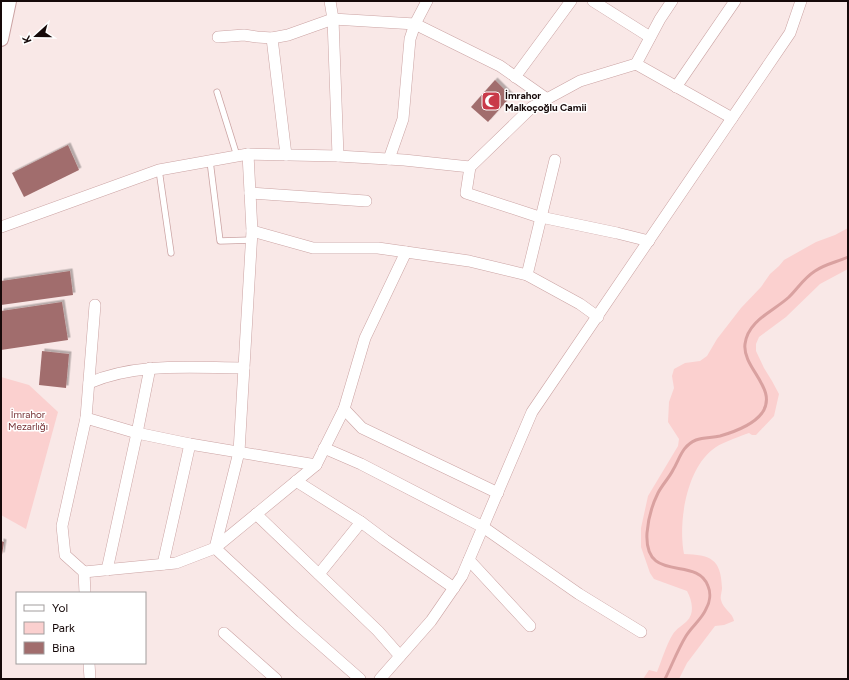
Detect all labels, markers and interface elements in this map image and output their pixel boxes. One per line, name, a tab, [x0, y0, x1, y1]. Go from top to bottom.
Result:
north arrow	[16, 16, 56, 56]
text: K	[20, 33, 35, 45]
place label: İmrahor Malkoçoğlu Camii	[505, 89, 587, 114]
mosque icon: İmrahor Malkoçoğlu Camii	[480, 90, 502, 112]
park label: İmrahor Mezarlığı	[8, 408, 48, 433]
legend	[16, 592, 146, 664]
text: Yol	[52, 601, 68, 615]
text: Park	[52, 621, 75, 635]
text: Bina	[52, 641, 75, 655]

